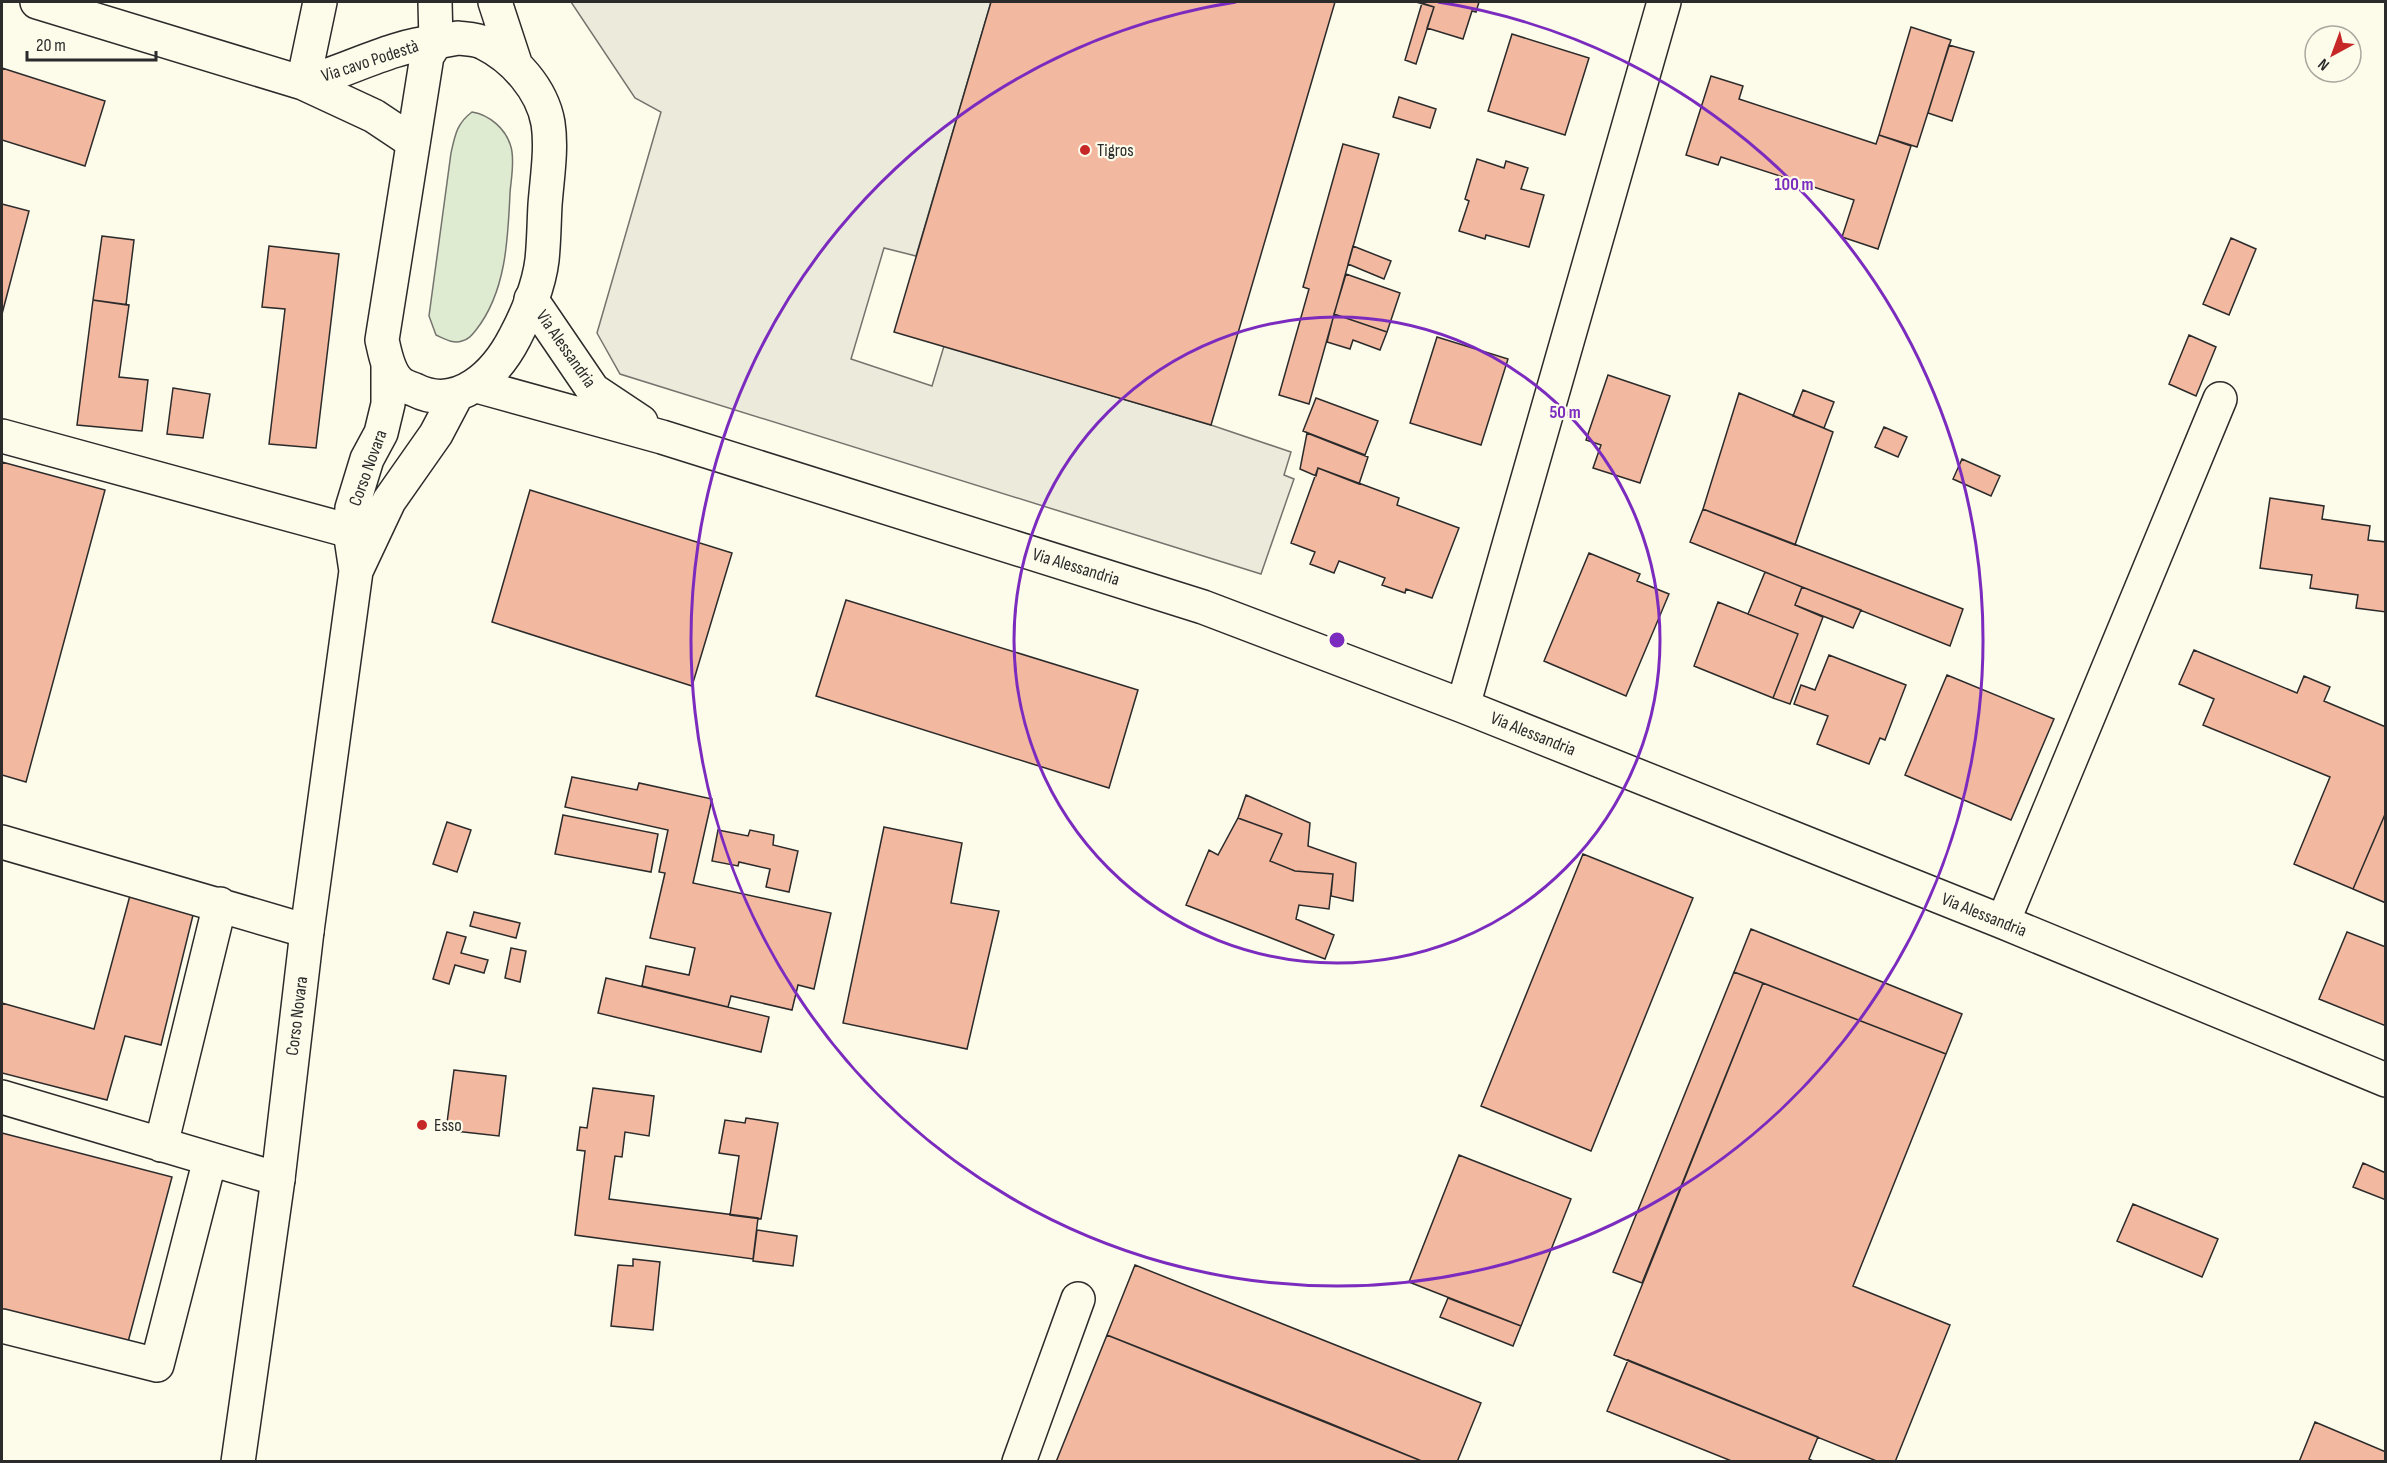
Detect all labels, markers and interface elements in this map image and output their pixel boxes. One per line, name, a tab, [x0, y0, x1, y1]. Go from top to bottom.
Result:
scale bar	[27, 24, 156, 62]
north arrow	[2303, 24, 2363, 84]
text: 20 m	[36, 35, 66, 56]
street label: Via cavo Podestà	[319, 35, 421, 87]
text: N	[2315, 54, 2334, 74]
place label: Tigros	[1097, 140, 1134, 161]
marker: Tigros	[1078, 143, 1092, 157]
text: 100 m	[1775, 174, 1814, 195]
street label: Via Alessandria	[532, 306, 600, 392]
text: 50 m	[1549, 402, 1581, 423]
street label: Corso Novara	[345, 427, 392, 509]
street label: Via Alessandria	[1030, 544, 1122, 590]
centre of rings	[1327, 630, 1347, 650]
street label: Via Alessandria	[1487, 707, 1579, 761]
street label: Via Alessandria	[1938, 888, 2030, 942]
street label: Corso Novara	[282, 975, 312, 1057]
place label: Esso	[434, 1115, 462, 1136]
marker: Esso	[415, 1118, 429, 1132]

